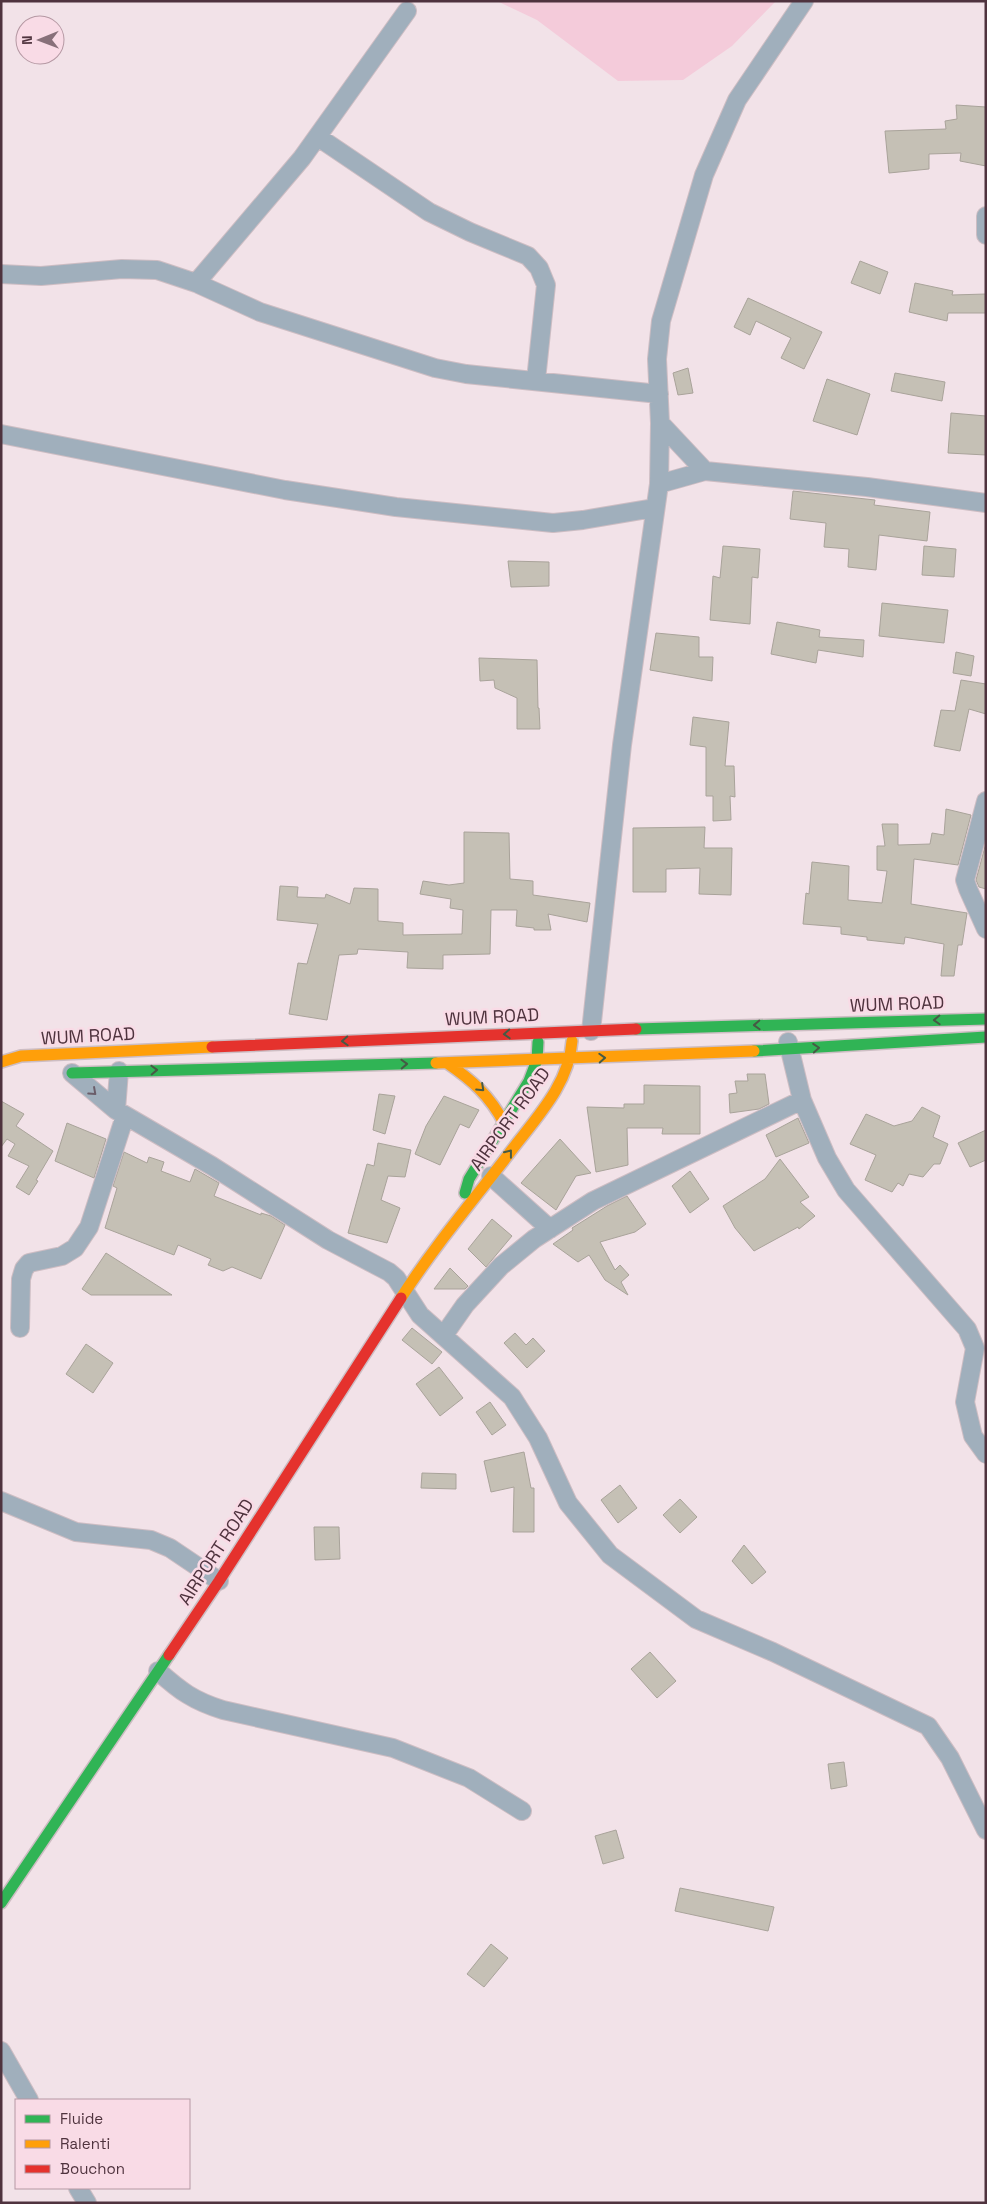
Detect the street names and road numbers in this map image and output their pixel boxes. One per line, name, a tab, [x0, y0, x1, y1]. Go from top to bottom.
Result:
street label: WUM ROAD	[849, 990, 945, 1017]
street label: WUM ROAD	[444, 1003, 540, 1030]
street label: WUM ROAD	[40, 1022, 136, 1049]
street label: AIRPORT ROAD	[464, 1062, 555, 1175]
street label: AIRPORT ROAD	[173, 1494, 259, 1609]

